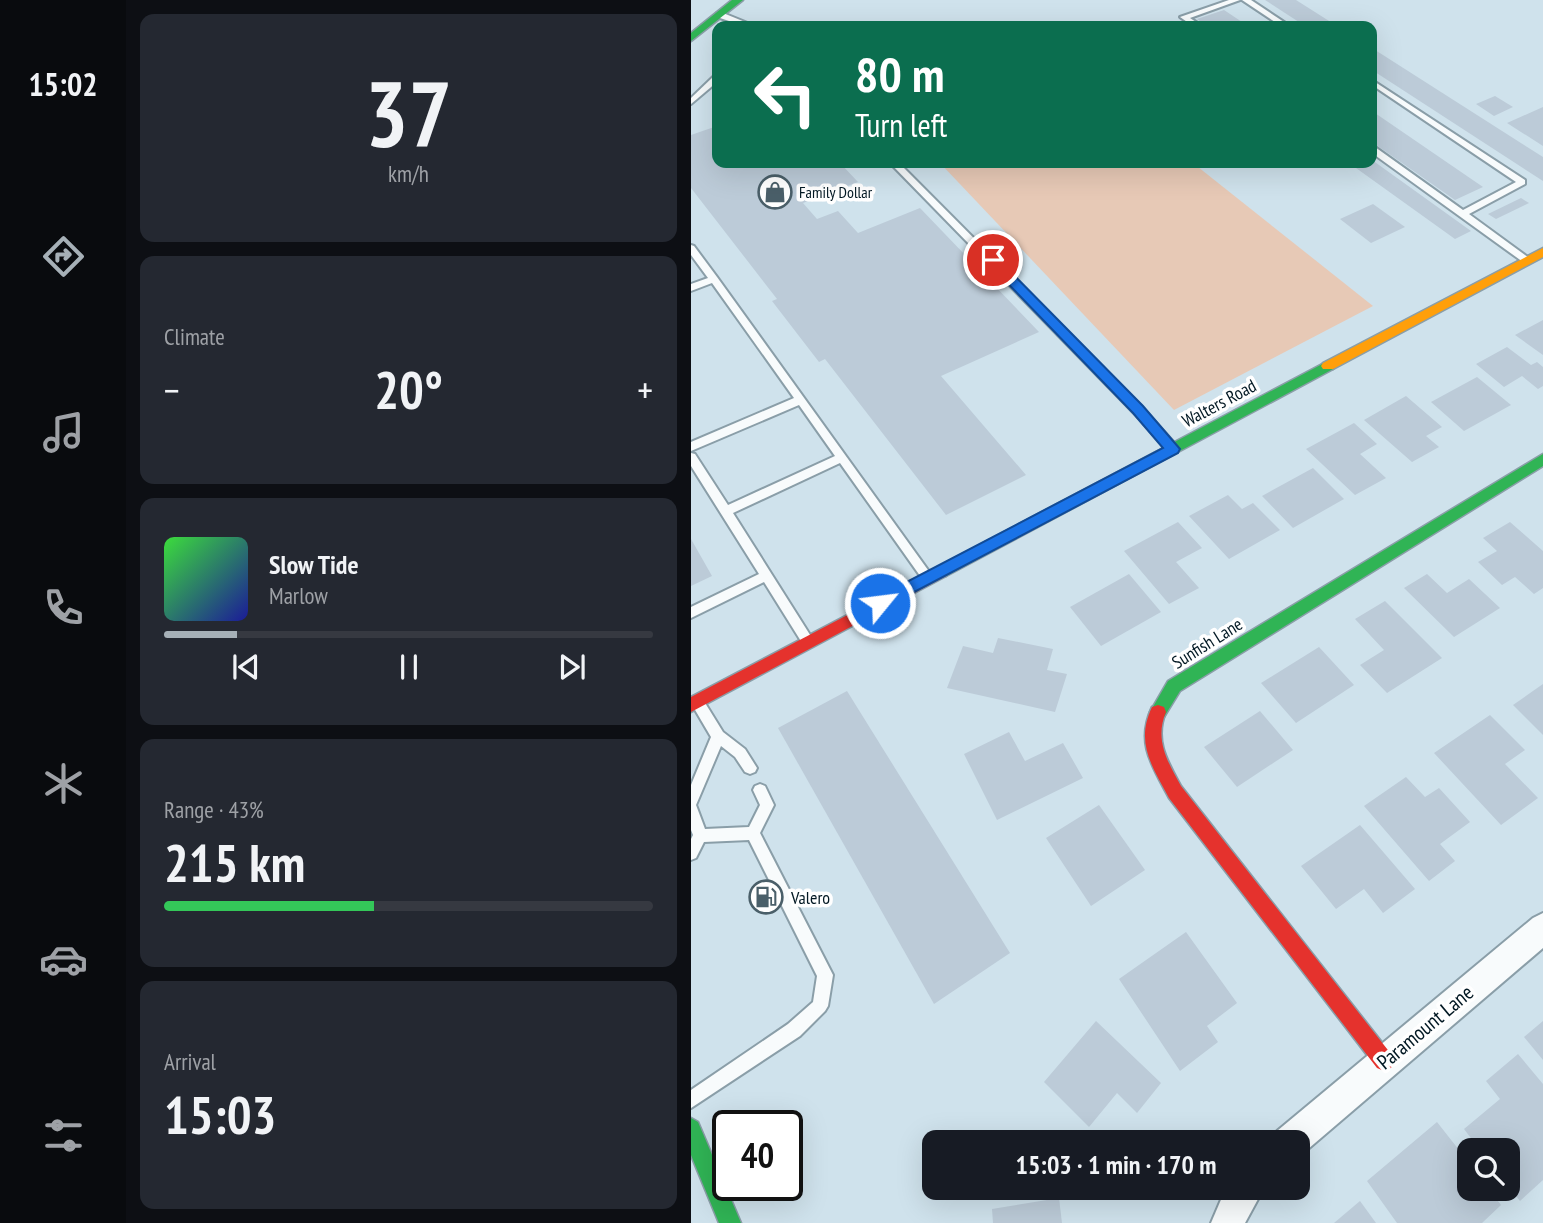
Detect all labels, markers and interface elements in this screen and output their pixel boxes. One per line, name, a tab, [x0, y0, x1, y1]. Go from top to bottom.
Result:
text: 80 m	[855, 42, 944, 106]
icon: left	[740, 49, 831, 140]
text: 37	[365, 54, 452, 172]
text: 15:02	[28, 63, 98, 105]
text: Turn left	[855, 104, 947, 146]
text: km/h	[388, 159, 429, 188]
shop icon: Family Dollar	[756, 173, 794, 211]
place label: Family Dollar	[799, 182, 873, 202]
pin	[963, 230, 1023, 290]
icon: directions	[39, 232, 88, 281]
icon: arrive	[974, 241, 1012, 279]
text: Climate	[164, 322, 225, 351]
text: 20°	[374, 356, 443, 423]
text: −	[164, 365, 180, 414]
text: +	[637, 365, 653, 414]
street label: Walters Road	[1178, 374, 1260, 432]
icon: music	[39, 408, 88, 457]
text: Slow Tide	[269, 548, 359, 581]
position arrow	[843, 566, 917, 640]
text: Marlow	[269, 581, 328, 610]
icon: phone	[39, 583, 88, 632]
street label: Sunfish Lane	[1167, 612, 1247, 674]
icon: previous	[227, 648, 265, 686]
icon: pause	[390, 648, 428, 686]
icon: next	[553, 648, 591, 686]
icon: climate	[39, 759, 88, 808]
text: Range · 43%	[164, 795, 264, 824]
text: 215 km	[164, 829, 305, 896]
fuel station icon: Valero	[747, 878, 785, 916]
place label: Valero	[790, 886, 830, 909]
icon: car	[39, 935, 88, 984]
street label: Paramount Lane	[1371, 979, 1479, 1075]
text: Arrival	[164, 1047, 216, 1076]
text: 15:03	[164, 1081, 276, 1148]
speed limit sign: 40	[712, 1110, 803, 1201]
icon: filters	[39, 1111, 88, 1160]
map controls	[1457, 1138, 1520, 1201]
button: search	[1457, 1138, 1520, 1201]
text: 15:03 · 1 min · 170 m	[1016, 1148, 1216, 1181]

